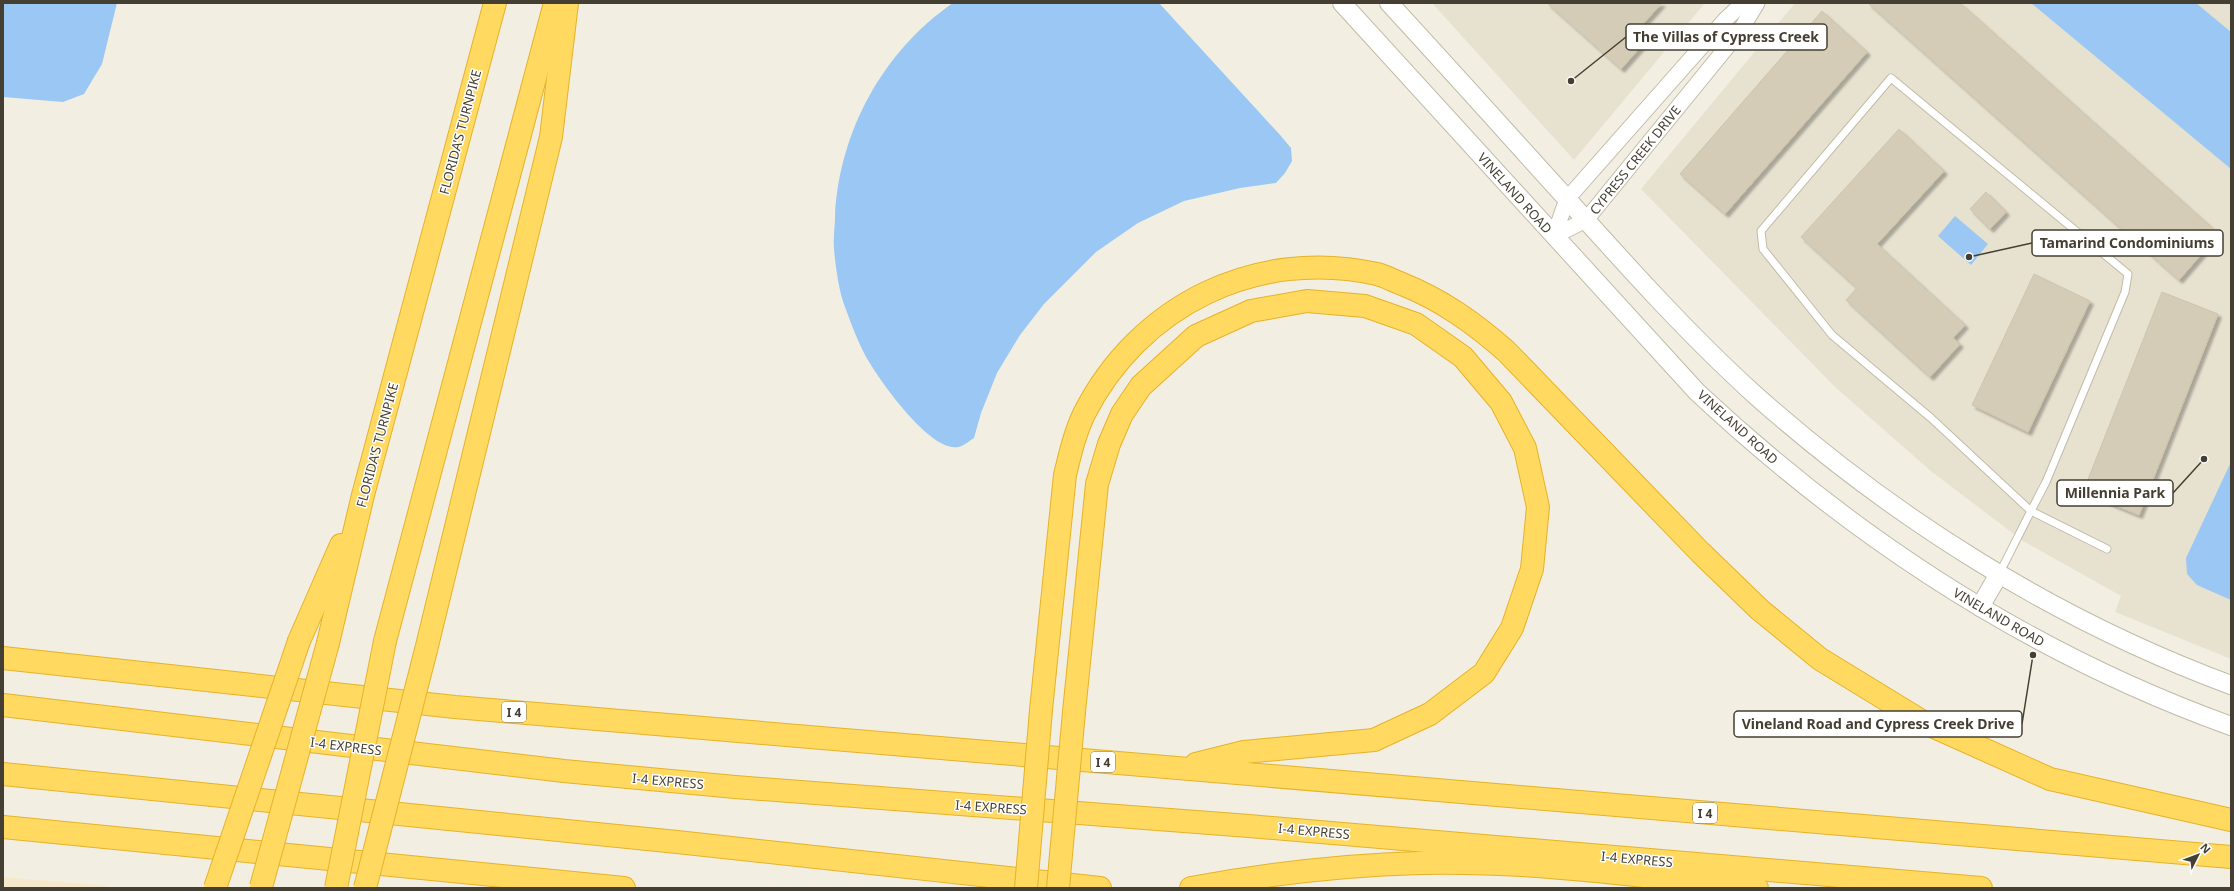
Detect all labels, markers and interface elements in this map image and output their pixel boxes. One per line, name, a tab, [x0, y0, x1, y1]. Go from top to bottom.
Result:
callout: The Villas of Cypress Creek	[1626, 24, 1827, 50]
text: The Villas of Cypress Creek	[1633, 27, 1819, 46]
street label: FLORIDA'S TURNPIKE	[435, 68, 485, 196]
street label: CYPRESS CREEK DRIVE	[1585, 102, 1685, 218]
street label: VINELAND ROAD	[1474, 149, 1556, 237]
callout: Tamarind Condominiums	[2032, 230, 2223, 256]
text: Tamarind Condominiums	[2040, 233, 2214, 252]
street label: FLORIDA'S TURNPIKE	[352, 381, 402, 509]
street label: VINELAND ROAD	[1694, 386, 1782, 468]
callout: Millennia Park	[2057, 480, 2173, 506]
text: Millennia Park	[2065, 483, 2166, 502]
street label: VINELAND ROAD	[1950, 583, 2048, 651]
road number: I 4	[502, 702, 526, 722]
callout: Vineland Road and Cypress Creek Drive	[1734, 711, 2022, 737]
text: Vineland Road and Cypress Creek Drive	[1742, 714, 2014, 733]
street label: I-4 EXPRESS	[309, 733, 383, 759]
road number: I 4	[1091, 752, 1115, 772]
street label: I-4 EXPRESS	[631, 769, 705, 793]
street label: I-4 EXPRESS	[955, 796, 1027, 818]
road number: I 4	[1693, 803, 1717, 823]
street label: I-4 EXPRESS	[1277, 819, 1351, 843]
north arrow	[2178, 835, 2218, 875]
text: N	[2197, 840, 2214, 856]
street label: I-4 EXPRESS	[1600, 847, 1674, 871]

